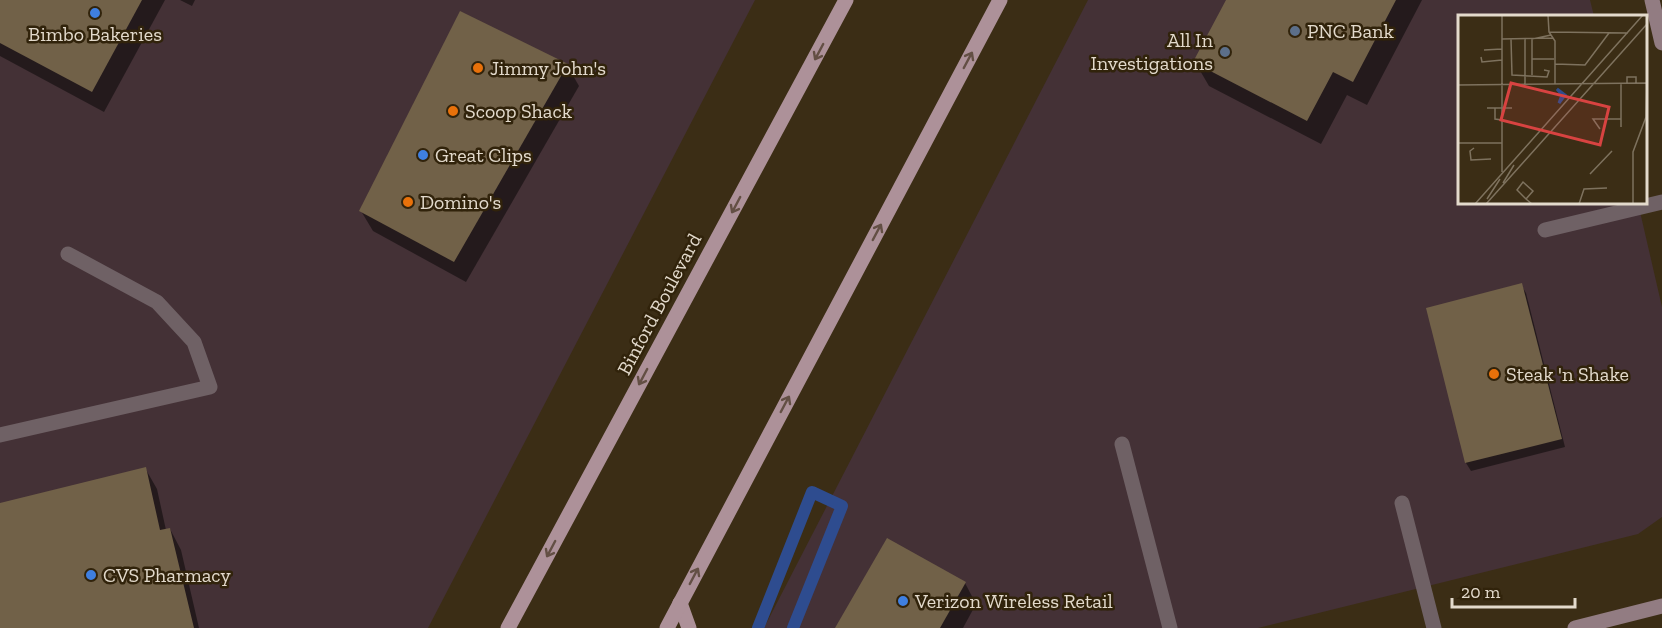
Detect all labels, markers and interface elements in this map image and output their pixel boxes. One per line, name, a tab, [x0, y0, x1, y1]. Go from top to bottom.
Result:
marker: Bimbo Bakeries	[88, 6, 102, 20]
inset map	[1458, 15, 1647, 204]
place label: PNC Bank	[1307, 19, 1395, 43]
place label: Bimbo Bakeries	[28, 22, 162, 46]
marker: PNC Bank	[1288, 24, 1302, 38]
place label: All In Investigations	[1090, 28, 1214, 75]
one-way arrow	[813, 42, 824, 60]
marker: All In Investigations	[1218, 45, 1232, 59]
one-way arrow	[963, 51, 974, 69]
place label: Jimmy John's	[490, 56, 606, 80]
marker: Jimmy John's	[471, 61, 485, 75]
place label: Scoop Shack	[465, 99, 573, 123]
marker: Scoop Shack	[446, 104, 460, 118]
place label: Great Clips	[435, 143, 532, 167]
marker: Great Clips	[416, 148, 430, 162]
place label: Domino's	[420, 190, 501, 214]
marker: Domino's	[401, 195, 415, 209]
one-way arrow	[730, 196, 741, 214]
one-way arrow	[872, 223, 883, 241]
street label: Binford Boulevard	[612, 229, 706, 379]
place label: Steak 'n Shake	[1506, 362, 1629, 386]
marker: Steak 'n Shake	[1487, 367, 1501, 381]
one-way arrow	[637, 368, 649, 386]
one-way arrow	[780, 395, 792, 413]
one-way arrow	[545, 539, 556, 557]
place label: CVS Pharmacy	[103, 563, 232, 587]
marker: CVS Pharmacy	[84, 568, 98, 582]
one-way arrow	[689, 568, 700, 586]
scale bar	[1452, 571, 1575, 609]
text: 20 m	[1461, 581, 1501, 603]
place label: Verizon Wireless Retail	[914, 589, 1113, 613]
marker: Verizon Wireless Retail	[896, 594, 910, 608]

